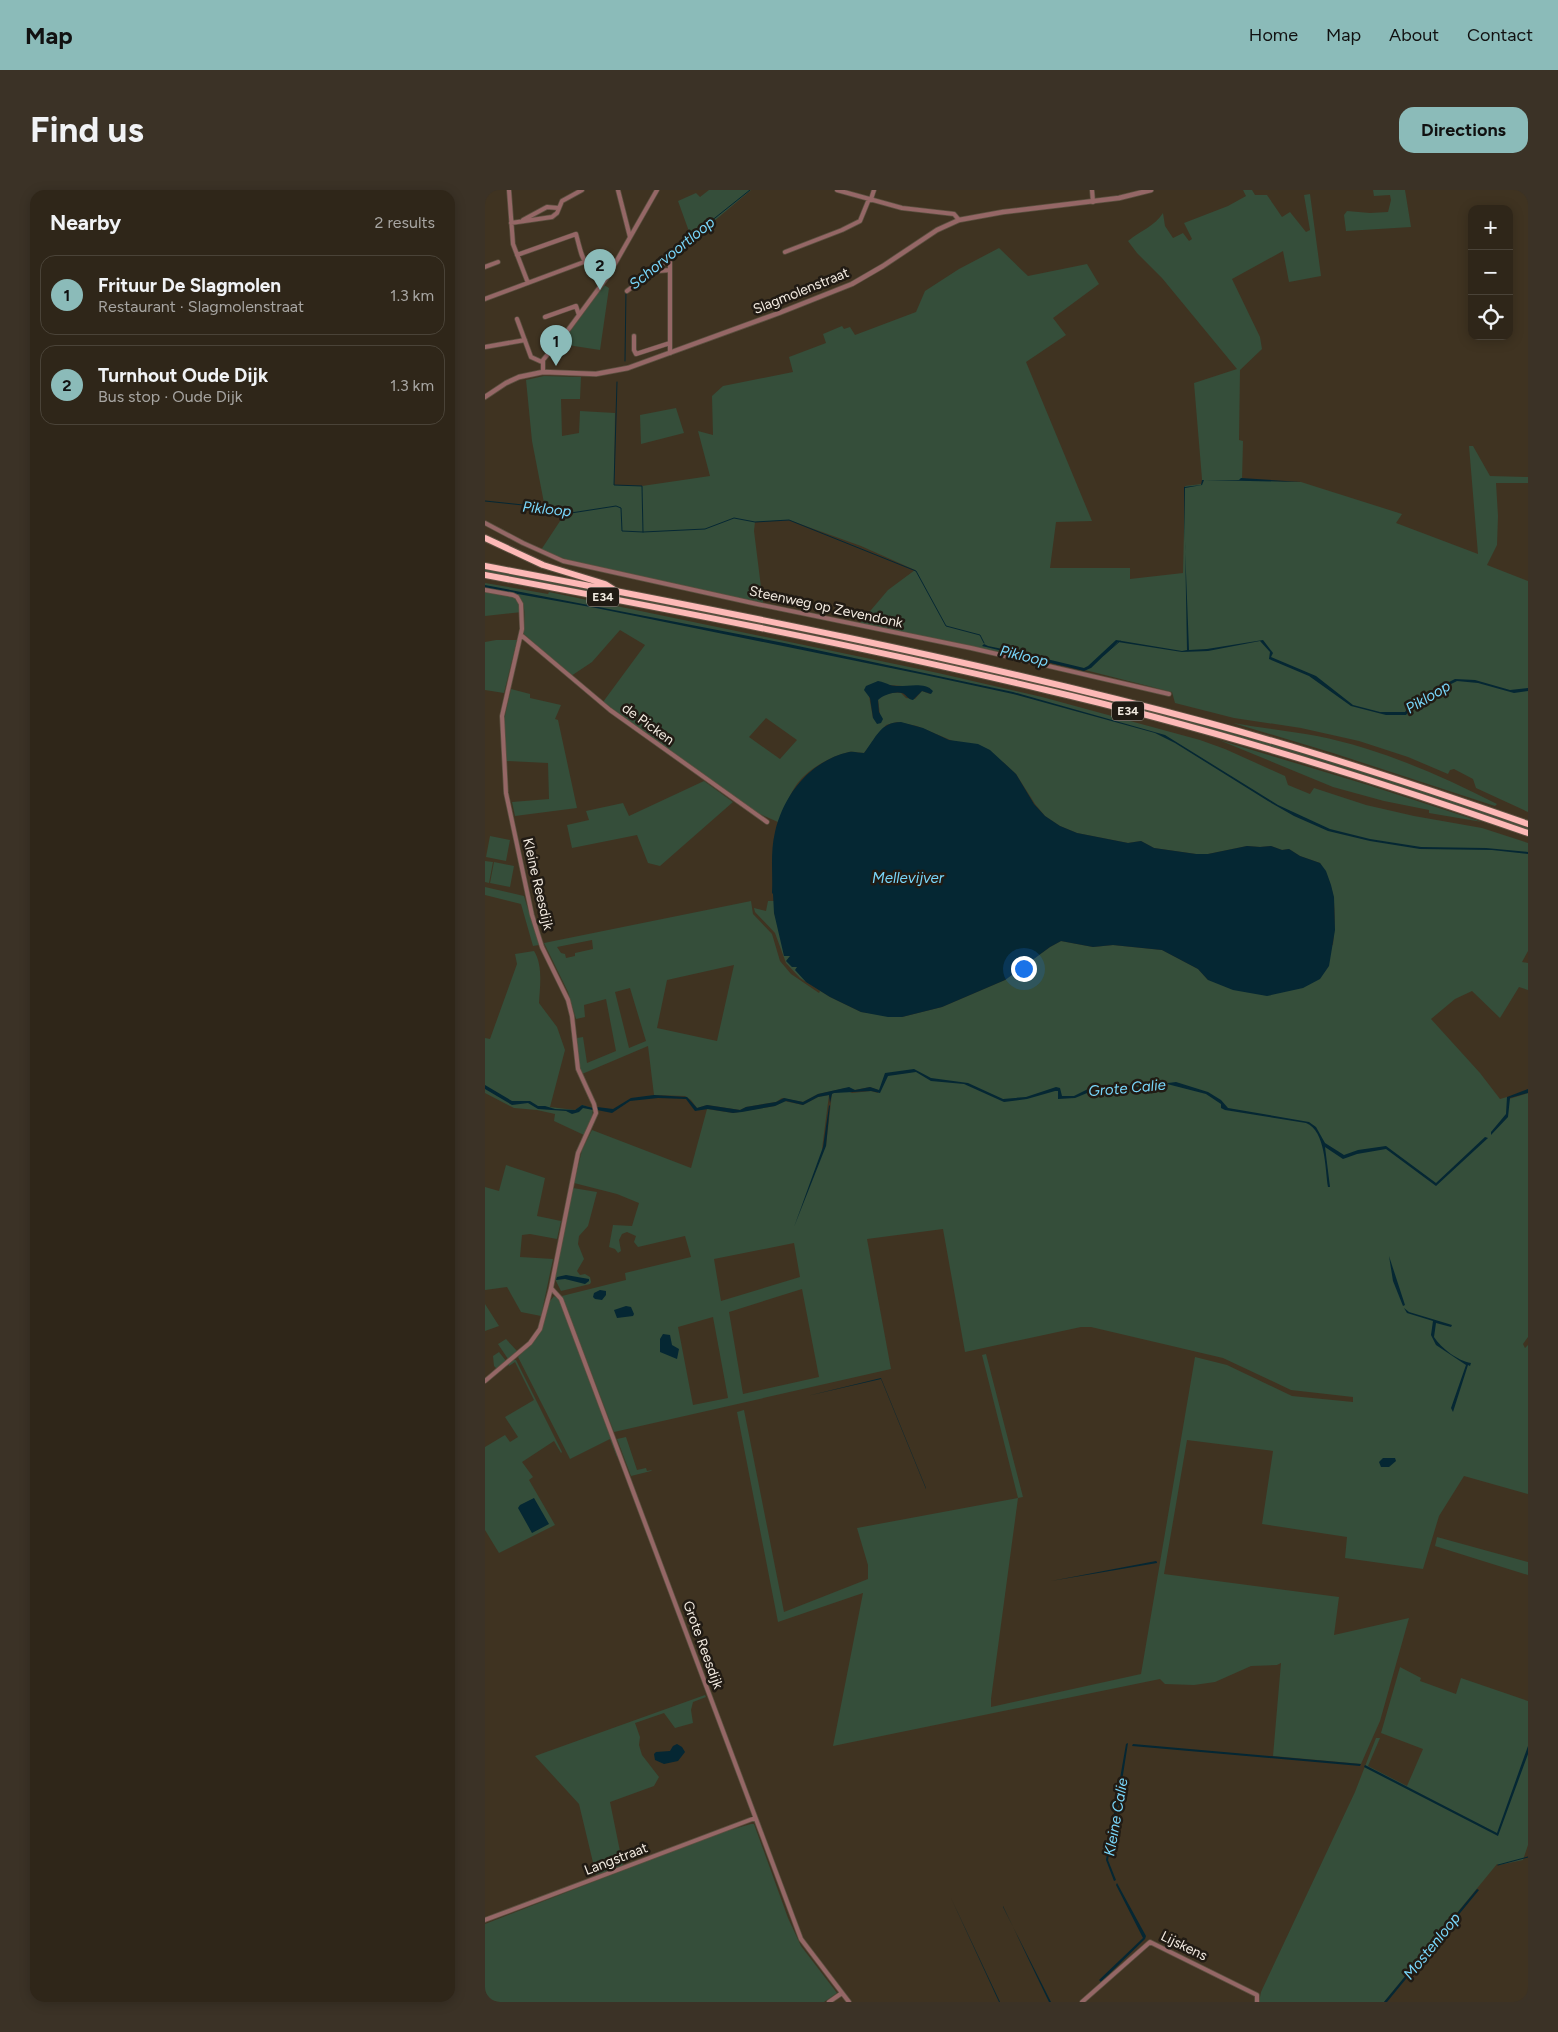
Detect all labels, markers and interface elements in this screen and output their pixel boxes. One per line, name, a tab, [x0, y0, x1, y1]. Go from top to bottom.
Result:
text: Map	[25, 21, 73, 50]
text: Home	[1249, 24, 1298, 46]
text: Map	[1326, 24, 1361, 46]
text: About	[1389, 24, 1439, 46]
text: Contact	[1467, 24, 1533, 46]
button: Directions	[1399, 107, 1528, 153]
text: Find us	[30, 109, 144, 151]
map controls	[1468, 205, 1513, 340]
button: +	[1468, 205, 1513, 250]
text: Nearby	[50, 210, 121, 235]
text: 2 results	[375, 213, 435, 232]
water label: Schorvoortloop	[625, 213, 719, 293]
pin: 2	[584, 249, 616, 290]
button: −	[1468, 250, 1513, 295]
street label: Slagmolenstraat	[751, 264, 851, 318]
text: Frituur De Slagmolen	[98, 274, 281, 297]
text: 1	[64, 286, 70, 305]
text: 1.3 km	[390, 286, 434, 305]
button: locate	[1468, 295, 1513, 340]
text: Restaurant · Slagmolenstraat	[98, 297, 304, 316]
pin: 1	[540, 325, 572, 366]
text: Turnhout Oude Dijk	[98, 364, 268, 387]
text: 2	[62, 376, 72, 395]
text: 1.3 km	[390, 376, 434, 395]
text: Bus stop · Oude Dijk	[98, 387, 242, 406]
water label: Pikloop	[522, 497, 572, 521]
street label: Steenweg op Zevendonk	[748, 582, 905, 632]
road number: E34	[587, 588, 619, 607]
water label: Pikloop	[998, 642, 1050, 670]
water label: Pikloop	[1402, 677, 1454, 717]
street label: de Picken	[619, 699, 678, 749]
road number: E34	[1112, 702, 1144, 720]
street label: Kleine Reesdijk	[519, 836, 557, 932]
water label: Mellevijver	[872, 869, 945, 887]
your location	[1011, 956, 1037, 982]
water label: Grote Calie	[1088, 1076, 1166, 1100]
street label: Grote Reesdijk	[679, 1599, 727, 1692]
water label: Kleine Calie	[1100, 1776, 1132, 1858]
street label: Langstraat	[582, 1839, 650, 1879]
water label: Mostenloop	[1400, 1909, 1464, 1983]
street label: Lijskens	[1158, 1928, 1210, 1964]

